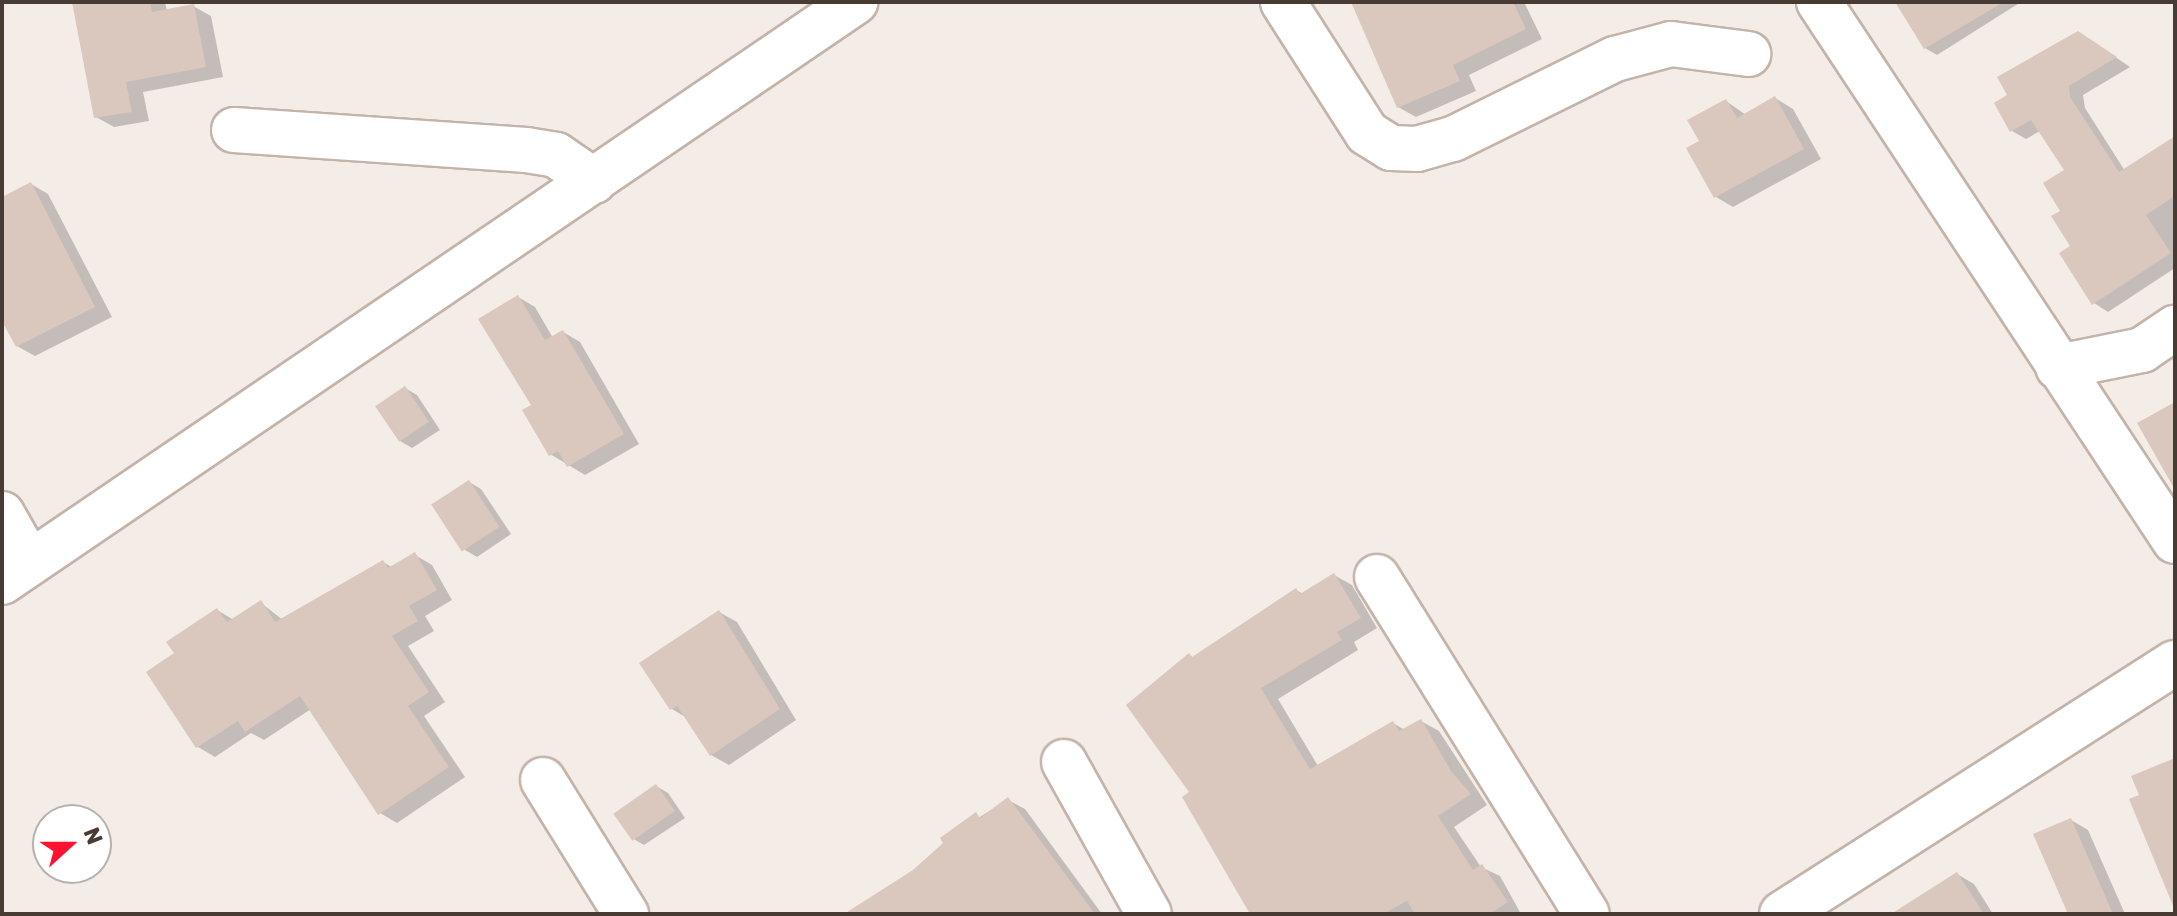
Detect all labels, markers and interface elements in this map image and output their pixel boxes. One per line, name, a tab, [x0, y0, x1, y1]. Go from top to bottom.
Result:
north arrow	[32, 804, 112, 884]
text: N	[78, 824, 108, 848]

